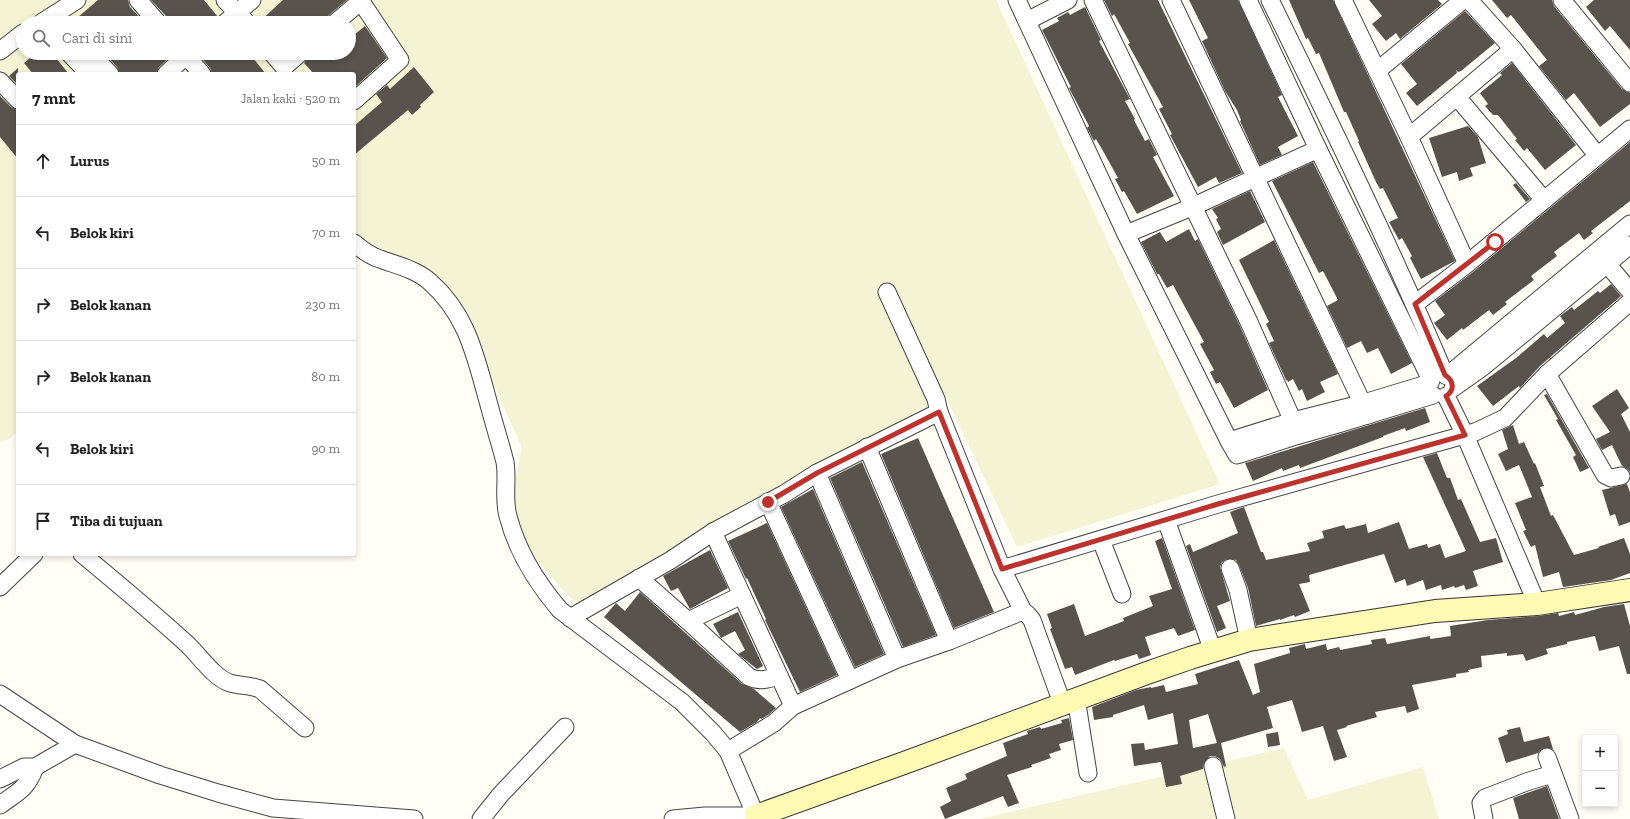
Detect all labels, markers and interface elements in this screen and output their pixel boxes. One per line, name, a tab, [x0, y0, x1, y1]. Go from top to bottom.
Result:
search box	[16, 16, 356, 60]
icon: search	[30, 27, 52, 49]
text: Cari di sini	[62, 29, 132, 47]
text: 7 mnt	[32, 88, 75, 108]
text: Jalan kaki · 520 m	[241, 91, 340, 106]
icon: ahead	[32, 150, 54, 172]
text: Lurus	[70, 152, 109, 170]
text: 50 m	[312, 153, 340, 168]
icon: left	[32, 222, 54, 244]
text: Belok kiri	[70, 224, 134, 242]
text: 70 m	[312, 225, 340, 240]
route start	[1486, 233, 1504, 251]
icon: right	[32, 294, 54, 316]
text: Belok kanan	[70, 296, 151, 314]
text: 230 m	[305, 297, 340, 312]
icon: right	[32, 366, 54, 388]
text: Belok kanan	[70, 368, 151, 386]
text: 80 m	[311, 369, 340, 384]
icon: left	[32, 438, 54, 460]
text: Belok kiri	[70, 440, 134, 458]
text: 90 m	[311, 441, 340, 456]
route end	[759, 493, 777, 511]
icon: arrive	[32, 510, 54, 532]
text: Tiba di tujuan	[70, 512, 163, 530]
map controls	[1582, 735, 1618, 807]
button: +	[1582, 735, 1618, 771]
button: −	[1582, 771, 1618, 807]

